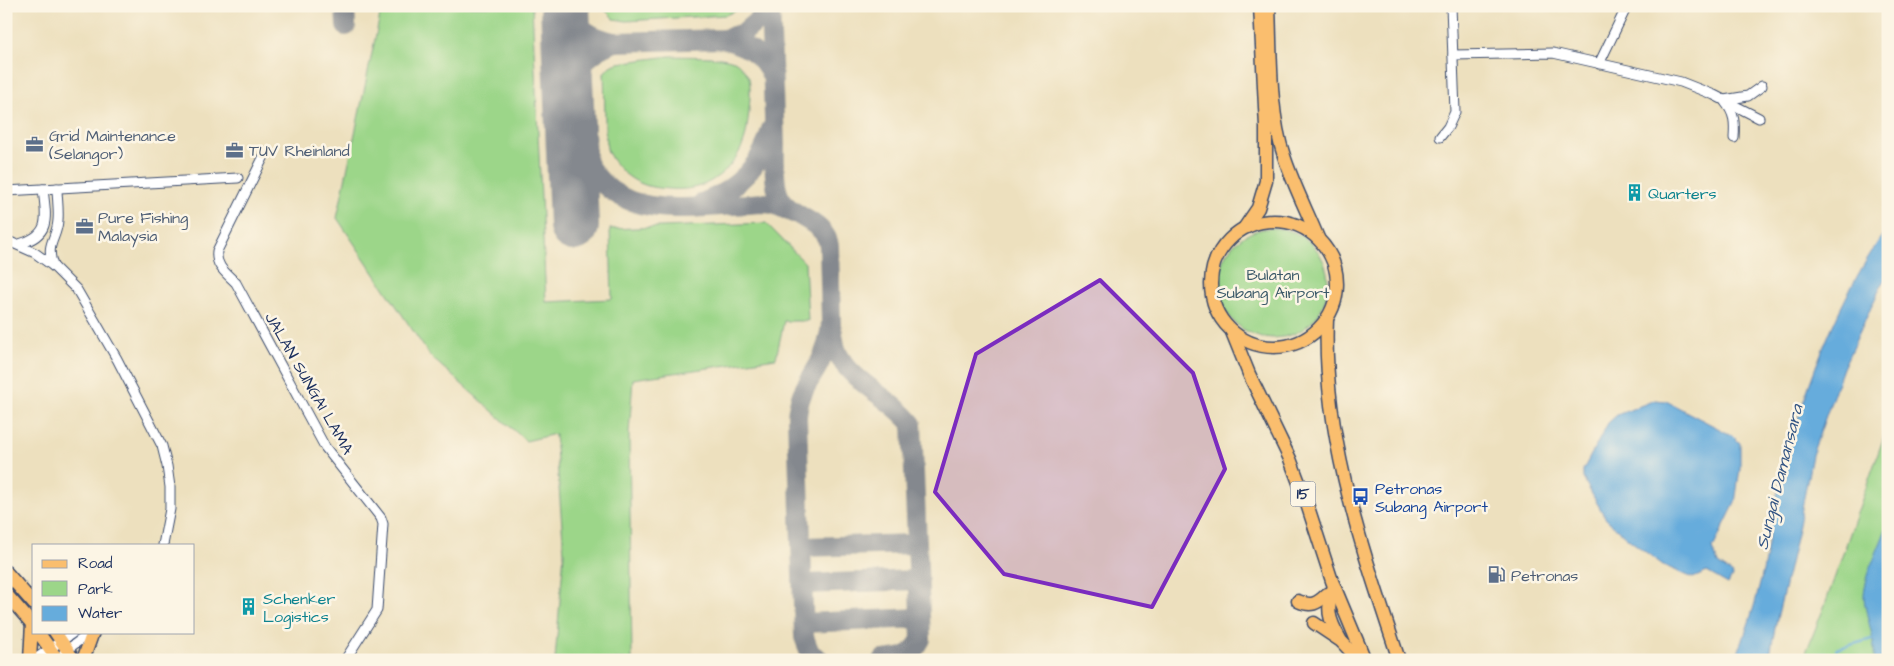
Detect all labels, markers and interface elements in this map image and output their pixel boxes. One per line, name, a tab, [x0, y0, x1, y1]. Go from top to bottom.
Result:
place label: Grid Maintenance (Selangor)	[49, 125, 176, 166]
office icon: Grid Maintenance (Selangor)	[25, 134, 45, 154]
office icon: TUV Rheinland	[225, 140, 245, 160]
place label: TUV Rheinland	[249, 140, 350, 162]
building icon: Quarters	[1624, 183, 1644, 203]
place label: Quarters	[1648, 183, 1716, 205]
place label: Pure Fishing Malaysia	[98, 207, 188, 248]
office icon: Pure Fishing Malaysia	[74, 216, 94, 236]
park label: Bulatan Subang Airport	[1217, 264, 1330, 305]
street label: JALAN SUNGAI LAMA	[259, 308, 359, 459]
water label: Sungai Damansara	[1749, 401, 1811, 552]
place label: Petronas Subang Airport	[1375, 478, 1488, 519]
road number: 15	[1290, 482, 1316, 506]
bus stop icon: Petronas Subang Airport	[1351, 487, 1371, 507]
legend	[32, 544, 195, 634]
text: Road	[78, 553, 113, 574]
fuel station icon: Petronas	[1487, 565, 1507, 585]
place label: Petronas	[1511, 565, 1578, 587]
text: Park	[78, 579, 113, 600]
place label: Schenker Logistics	[263, 588, 335, 629]
building icon: Schenker Logistics	[239, 597, 259, 617]
text: Water	[78, 603, 122, 624]

